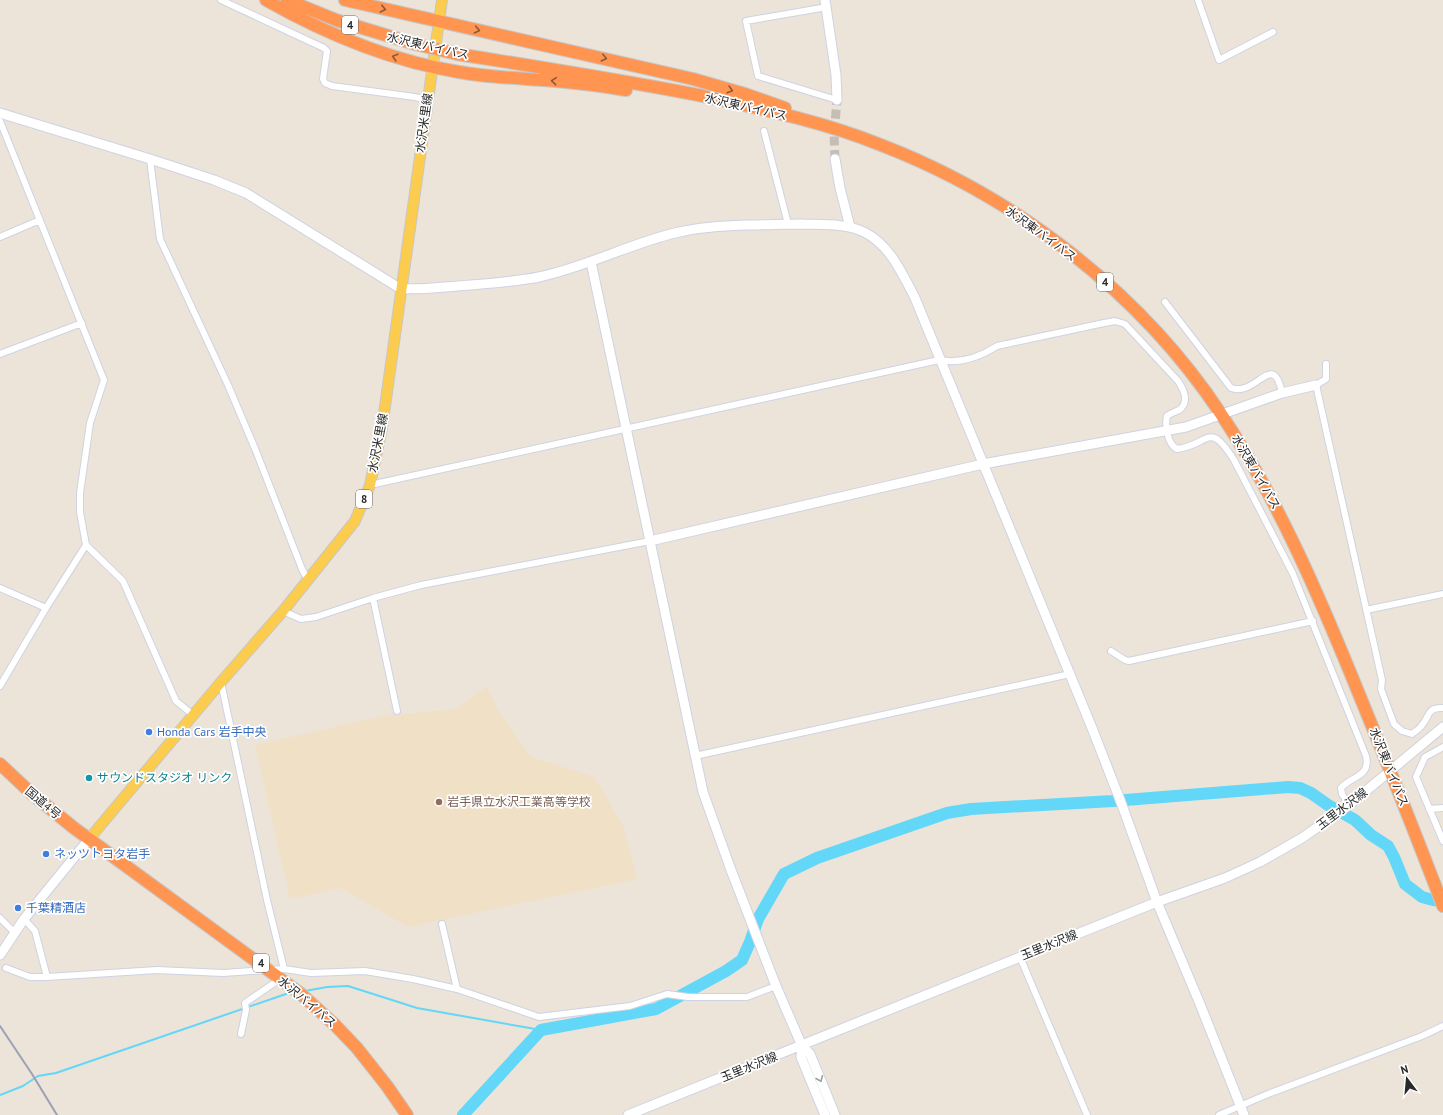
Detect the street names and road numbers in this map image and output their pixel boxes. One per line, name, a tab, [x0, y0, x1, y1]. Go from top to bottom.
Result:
road number: 4	[342, 16, 358, 34]
street label: 水沢東バイパス	[386, 29, 471, 62]
street label: 水沢東バイパス	[704, 90, 789, 123]
street label: 水沢米里線	[412, 92, 435, 154]
street label: 水沢東バイパス	[1003, 203, 1080, 264]
road number: 4	[1097, 273, 1113, 291]
street label: 水沢米里線	[364, 412, 391, 474]
street label: 水沢東バイパス	[1229, 432, 1284, 512]
road number: 8	[356, 490, 372, 508]
street label: 水沢東バイパス	[1367, 725, 1412, 808]
street label: 国道4号	[22, 783, 64, 822]
street label: 玉里水沢線	[1313, 785, 1370, 833]
street label: 玉里水沢線	[1018, 926, 1079, 963]
road number: 4	[253, 954, 269, 972]
street label: 水沢バイパス	[275, 973, 340, 1030]
street label: 玉里水沢線	[718, 1048, 779, 1085]

